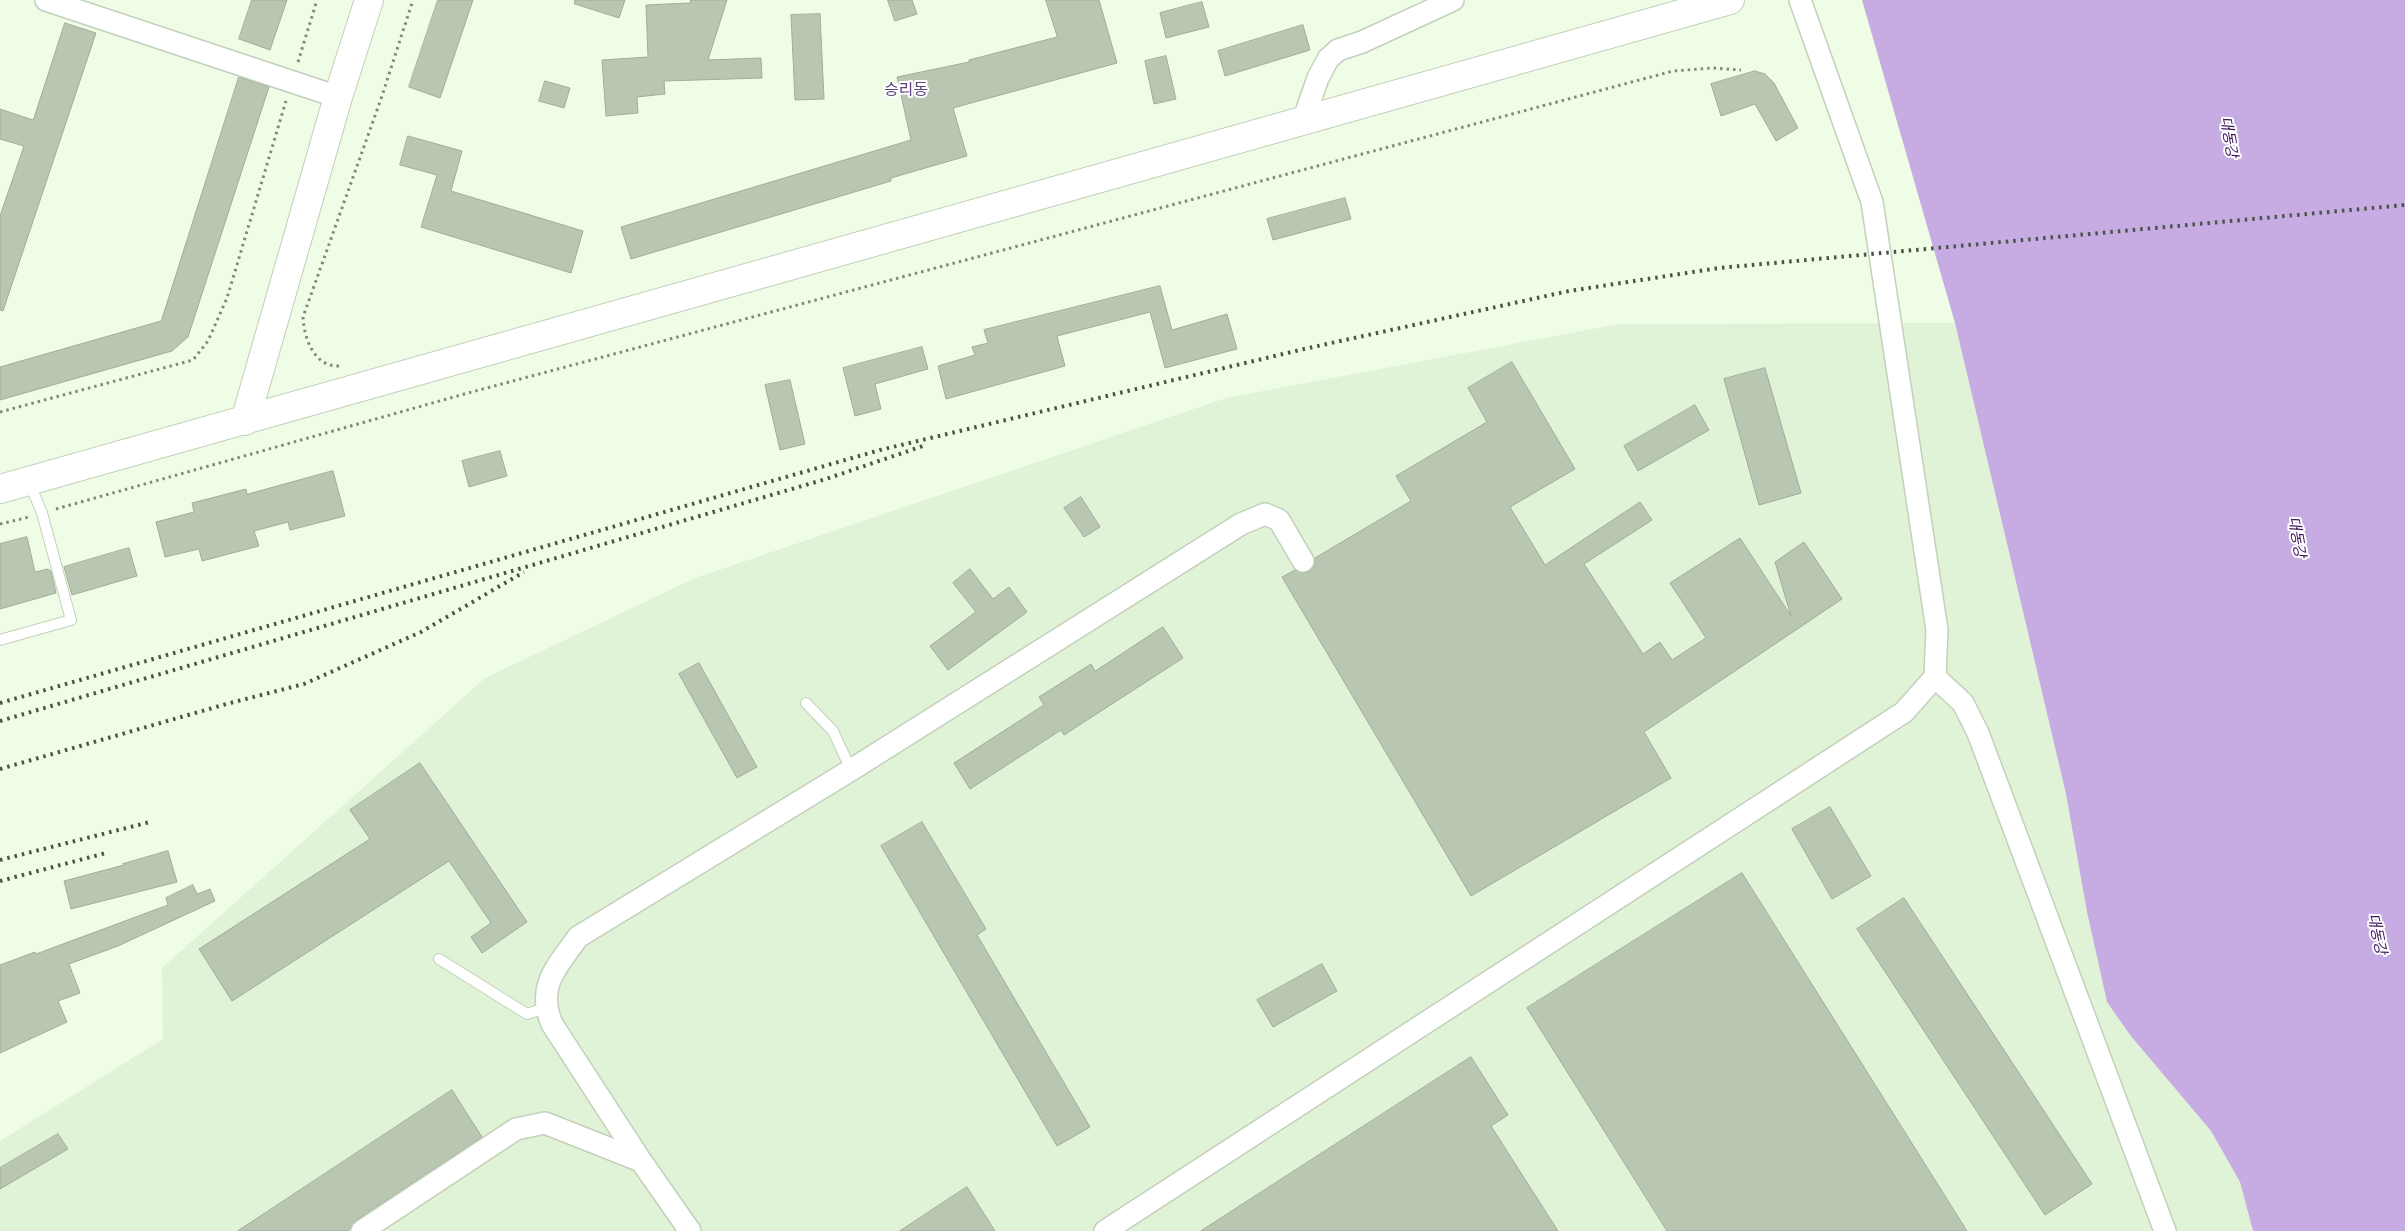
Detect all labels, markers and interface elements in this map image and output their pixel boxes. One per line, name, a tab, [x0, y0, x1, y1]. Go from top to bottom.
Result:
district label: 승리동	[884, 81, 928, 101]
water label: 대동강	[2216, 115, 2240, 159]
water label: 대동강	[2284, 515, 2308, 559]
water label: 대동강	[2363, 912, 2389, 956]

